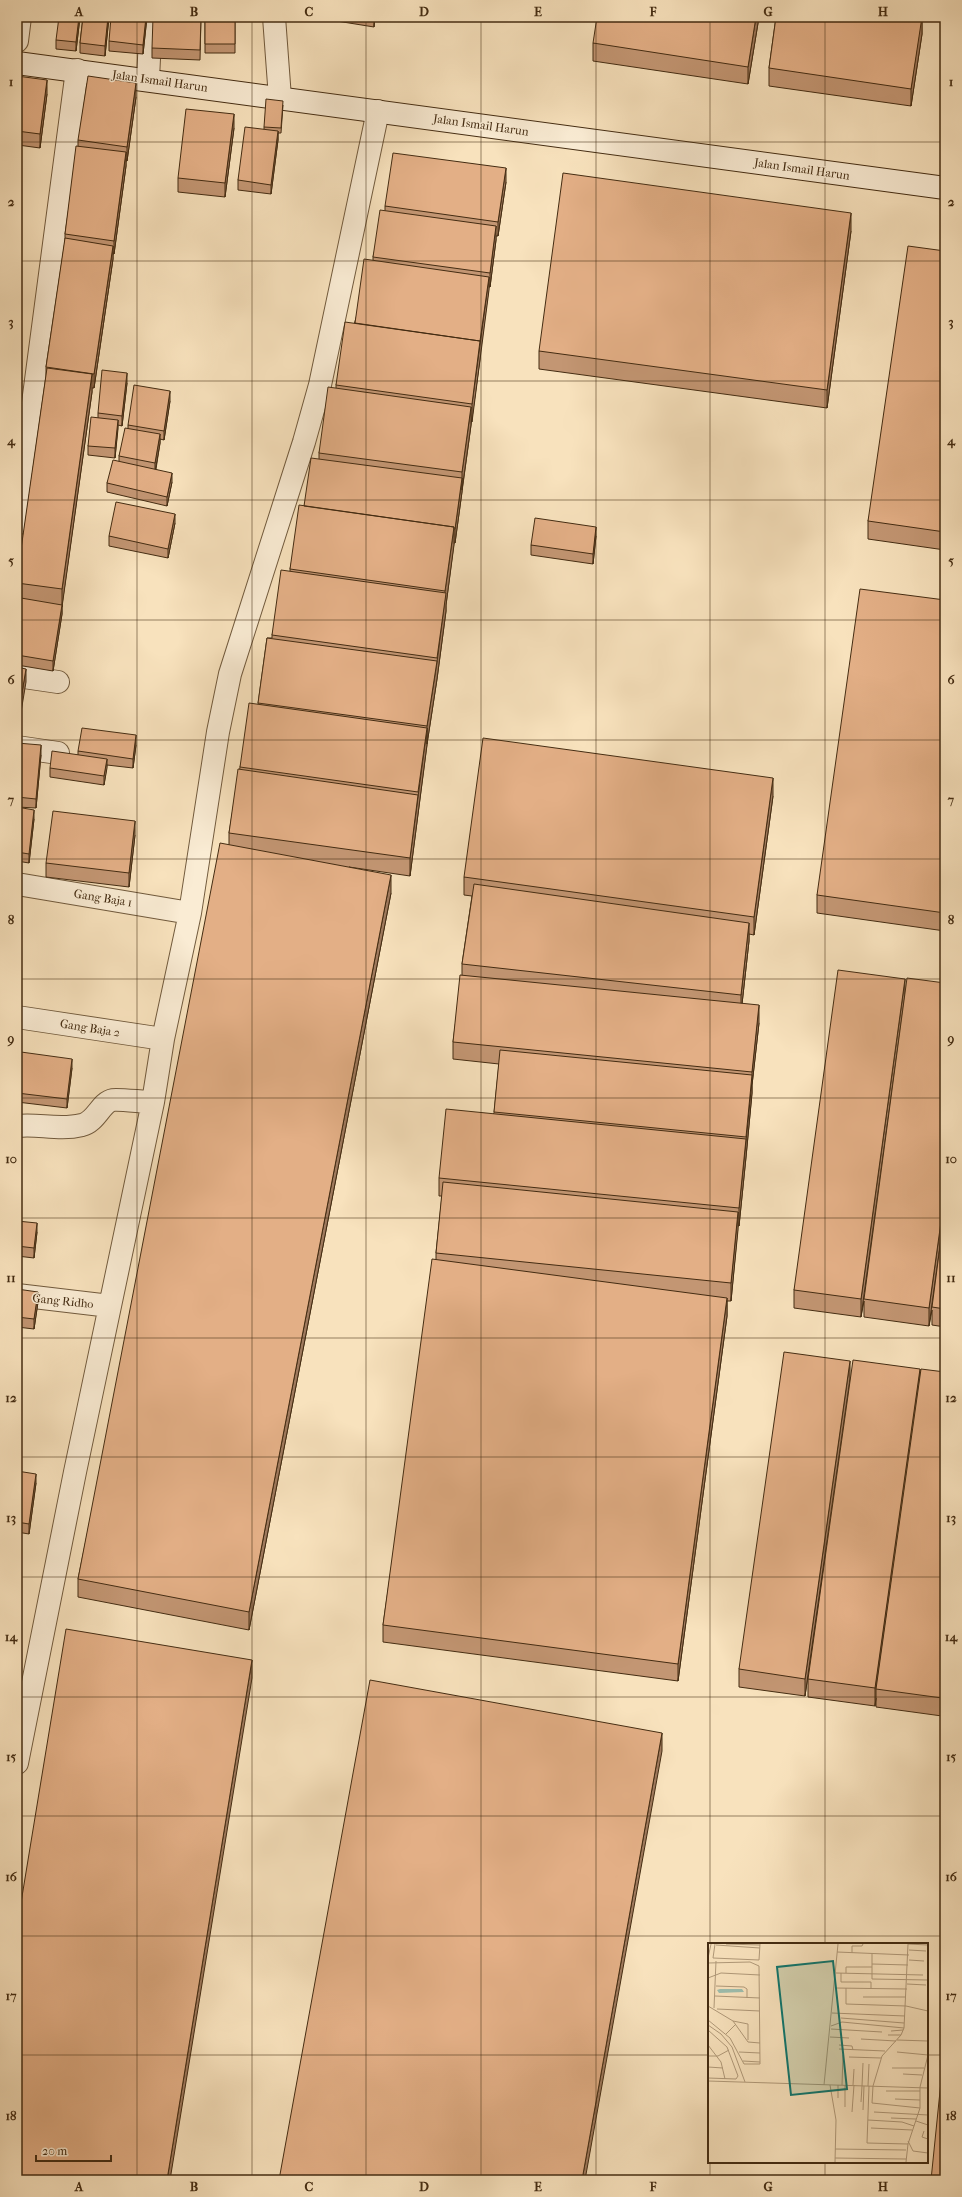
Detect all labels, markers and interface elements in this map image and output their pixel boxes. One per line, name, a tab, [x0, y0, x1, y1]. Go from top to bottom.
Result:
text: A	[74, 4, 84, 19]
text: B	[190, 4, 199, 19]
text: C	[305, 4, 314, 19]
text: D	[419, 4, 429, 19]
text: E	[534, 4, 542, 19]
text: F	[649, 4, 657, 19]
text: G	[763, 4, 773, 19]
text: H	[878, 4, 889, 19]
street label: Jalan Ismail Harun	[110, 67, 209, 95]
text: 1	[9, 74, 14, 89]
text: 1	[949, 74, 954, 89]
street label: Jalan Ismail Harun	[431, 111, 530, 139]
street label: Jalan Ismail Harun	[752, 155, 851, 183]
text: 2	[8, 194, 15, 209]
text: 2	[948, 194, 955, 209]
text: 3	[8, 314, 14, 330]
text: 3	[948, 314, 954, 330]
text: 4	[6, 433, 16, 449]
text: 4	[946, 433, 956, 449]
text: 5	[8, 553, 14, 568]
text: 5	[948, 553, 954, 568]
text: 6	[7, 672, 15, 687]
text: 6	[947, 672, 955, 687]
text: 7	[7, 792, 15, 807]
text: 7	[947, 792, 955, 807]
street label: Gang Baja 1	[73, 886, 133, 910]
text: 8	[8, 912, 15, 927]
text: 8	[948, 912, 955, 927]
street label: Gang Baja 2	[59, 1016, 121, 1040]
text: 9	[7, 1031, 15, 1047]
text: 9	[947, 1031, 955, 1047]
text: 10	[5, 1151, 17, 1166]
text: 10	[945, 1151, 957, 1166]
text: 11	[6, 1270, 16, 1285]
text: 11	[946, 1270, 956, 1285]
street label: Gang Ridho	[32, 1291, 94, 1311]
text: 12	[5, 1390, 17, 1405]
text: 12	[945, 1390, 957, 1405]
text: 13	[6, 1510, 16, 1526]
text: 13	[946, 1510, 956, 1526]
text: 14	[5, 1629, 18, 1645]
text: 14	[945, 1629, 958, 1645]
text: 15	[6, 1749, 16, 1764]
text: 15	[946, 1749, 956, 1764]
text: 16	[5, 1869, 18, 1884]
text: 16	[945, 1869, 958, 1884]
inset map	[708, 1943, 928, 2163]
text: 17	[6, 1988, 17, 2003]
text: 17	[946, 1988, 957, 2003]
text: 18	[5, 2108, 17, 2123]
text: 18	[945, 2108, 957, 2123]
scale bar	[36, 2137, 111, 2163]
text: 20 m	[42, 2144, 67, 2158]
text: A	[74, 2179, 84, 2194]
text: B	[190, 2179, 199, 2194]
text: C	[305, 2179, 314, 2194]
text: D	[419, 2179, 429, 2194]
text: E	[534, 2179, 542, 2194]
text: F	[649, 2179, 657, 2194]
text: G	[763, 2179, 773, 2194]
text: H	[878, 2179, 889, 2194]

